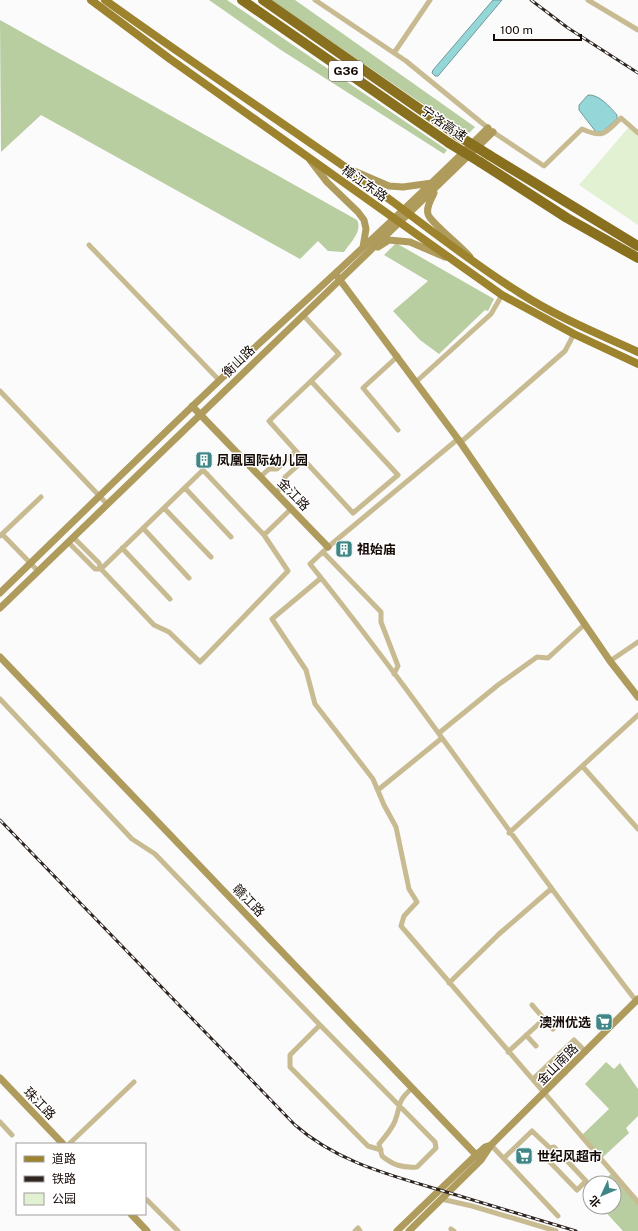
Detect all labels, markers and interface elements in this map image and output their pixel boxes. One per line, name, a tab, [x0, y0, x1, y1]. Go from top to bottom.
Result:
scale bar	[494, 16, 581, 42]
text: 100 m	[500, 23, 533, 37]
road number: G36	[329, 61, 363, 81]
street label: 宁洛高速	[418, 103, 469, 144]
street label: 樟江东路	[339, 162, 390, 204]
street label: 衡山路	[219, 342, 258, 380]
building icon: 凤凰国际幼儿园	[194, 450, 214, 470]
place label: 凤凰国际幼儿园	[217, 453, 308, 468]
street label: 金江路	[275, 475, 313, 514]
building icon: 祖始庙	[334, 539, 354, 559]
place label: 祖始庙	[357, 542, 396, 557]
street label: 赣江路	[230, 881, 268, 920]
supermarket icon: 澳洲优选	[594, 1012, 614, 1032]
place label: 澳洲优选	[539, 1015, 591, 1030]
street label: 金山南路	[534, 1041, 581, 1088]
street label: 珠江路	[21, 1084, 59, 1123]
legend	[16, 1143, 146, 1215]
supermarket icon: 世纪风超市	[514, 1146, 534, 1166]
place label: 世纪风超市	[537, 1149, 602, 1164]
text: 道路	[52, 1152, 76, 1166]
text: 铁路	[52, 1172, 76, 1186]
north arrow	[582, 1175, 622, 1215]
text: 公园	[52, 1192, 76, 1206]
text: 北	[587, 1194, 603, 1210]

